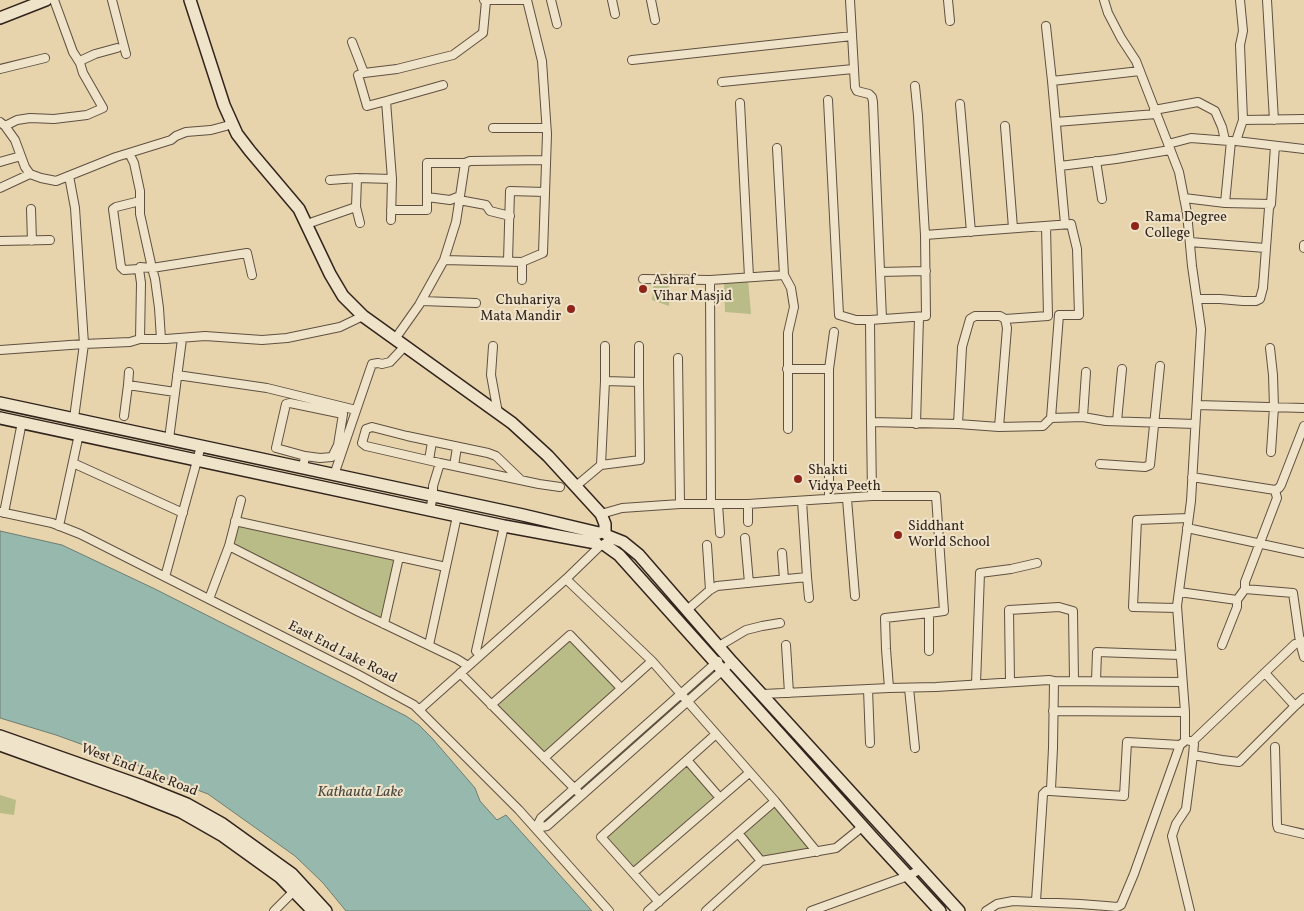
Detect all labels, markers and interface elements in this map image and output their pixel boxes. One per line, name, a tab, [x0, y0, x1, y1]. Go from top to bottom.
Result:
place label: Rama Degree College	[1145, 210, 1227, 242]
marker: Rama Degree College	[1129, 220, 1141, 232]
place label: Ashraf Vihar Masjid	[653, 273, 732, 306]
marker: Ashraf Vihar Masjid	[637, 283, 649, 295]
place label: Chuhariya Mata Mandir	[480, 293, 561, 326]
marker: Chuhariya Mata Mandir	[565, 303, 577, 315]
place label: Shakti Vidya Peeth	[808, 463, 881, 496]
marker: Shakti Vidya Peeth	[792, 473, 804, 485]
place label: Siddhant World School	[908, 519, 990, 552]
marker: Siddhant World School	[892, 529, 904, 541]
street label: East End Lake Road	[285, 618, 399, 688]
street label: West End Lake Road	[78, 741, 200, 801]
water label: Kathauta Lake	[317, 784, 403, 802]

